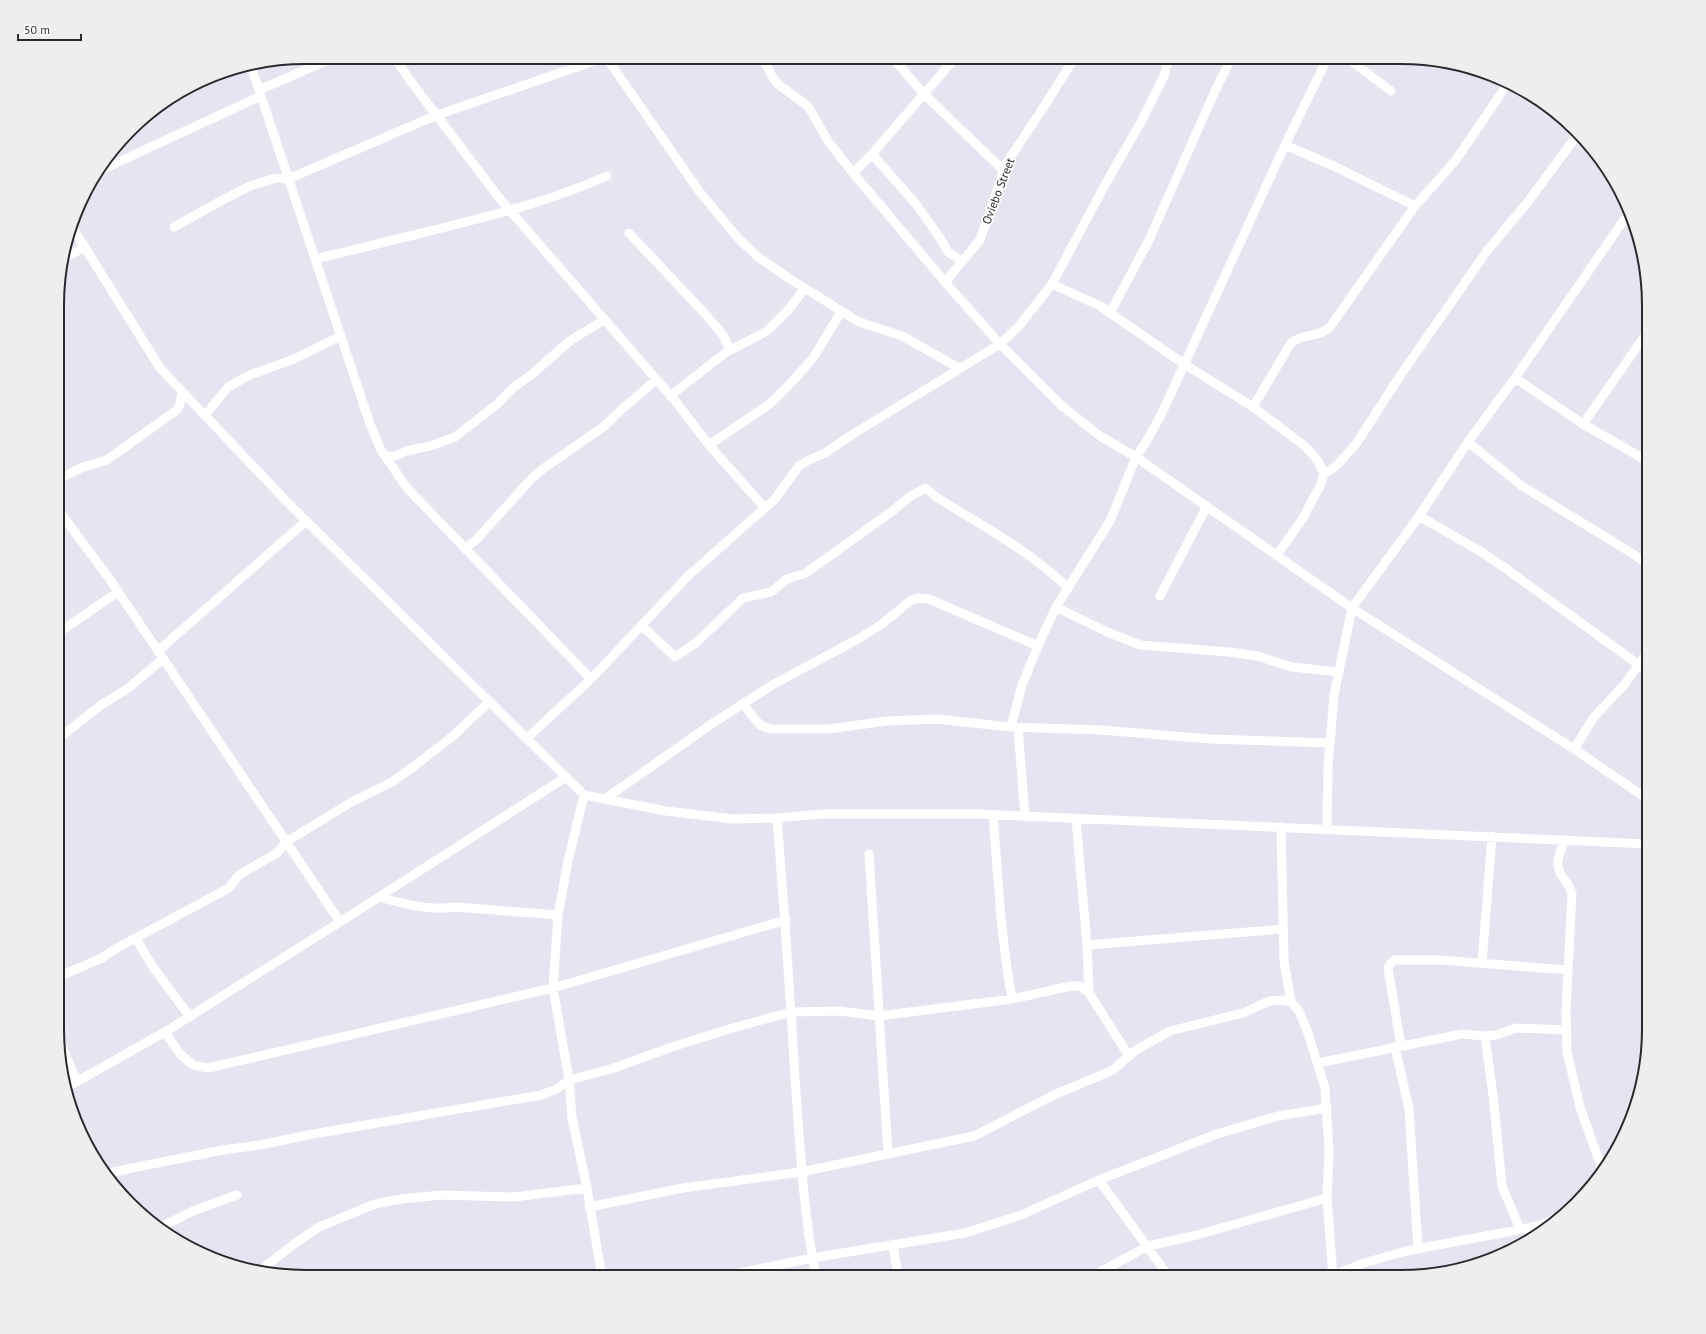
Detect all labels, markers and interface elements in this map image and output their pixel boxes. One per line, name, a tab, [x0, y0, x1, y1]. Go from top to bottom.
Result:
scale bar	[18, 16, 81, 42]
text: 50 m	[24, 22, 50, 37]
street label: Oviebo Street	[978, 156, 1018, 226]

